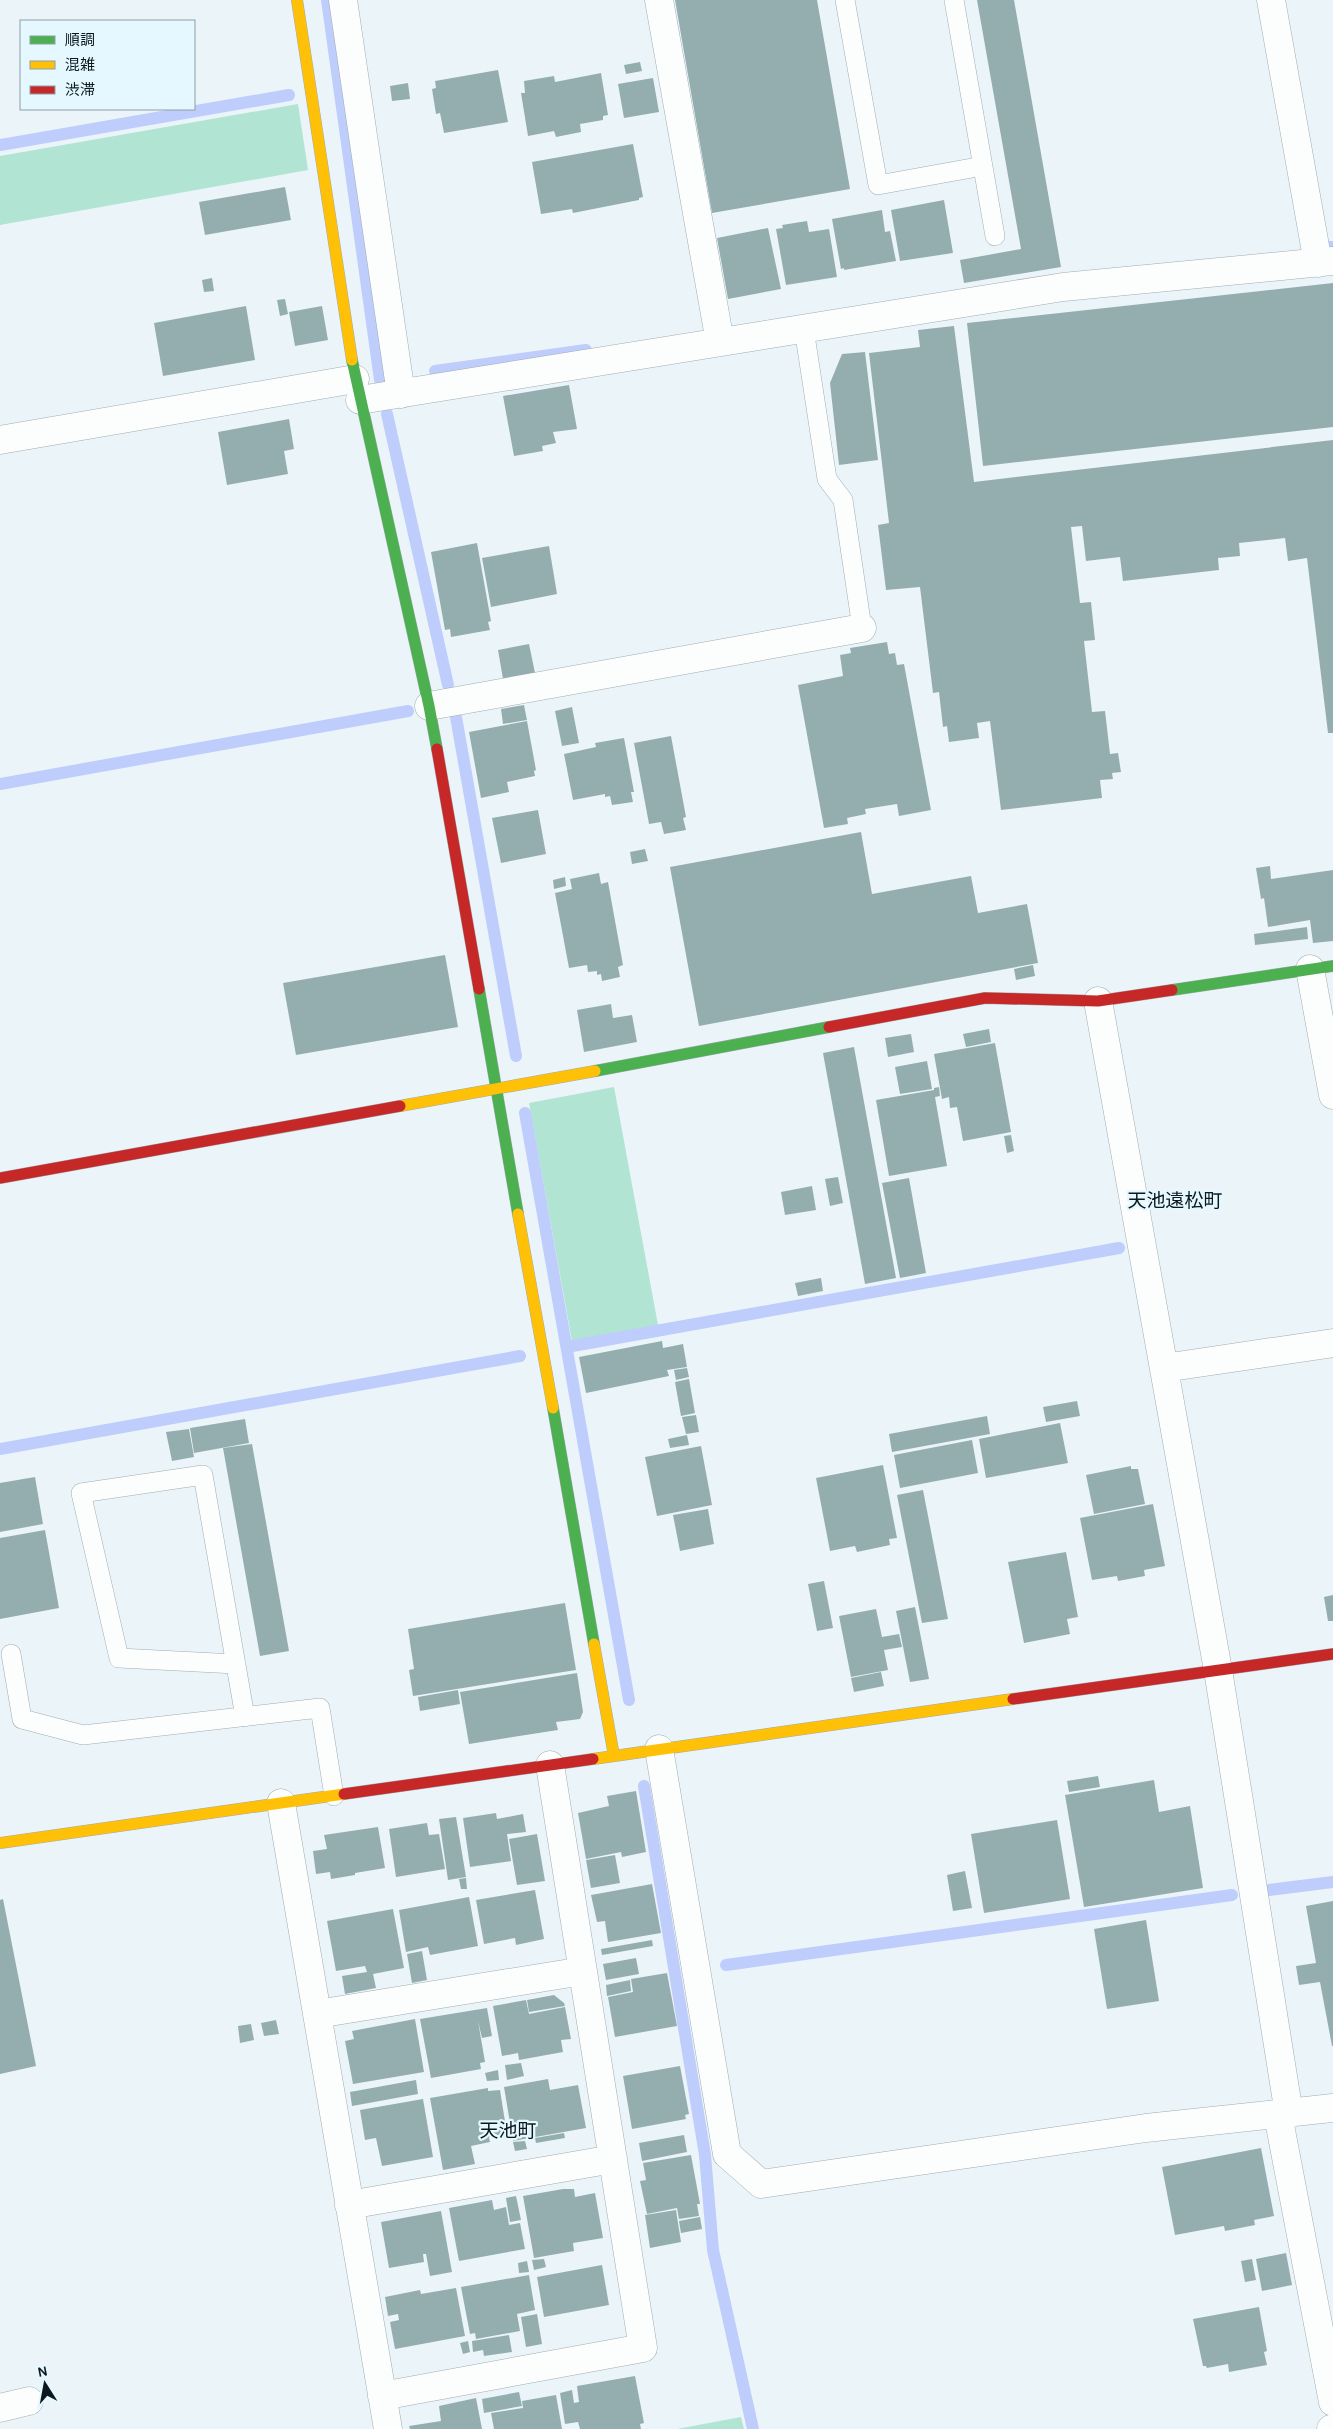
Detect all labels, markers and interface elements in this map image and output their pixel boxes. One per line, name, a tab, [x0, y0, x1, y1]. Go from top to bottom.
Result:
legend	[20, 20, 195, 110]
text: 順調	[65, 31, 95, 49]
text: 混雑	[65, 56, 95, 74]
text: 渋滞	[65, 81, 95, 99]
district label: 天池遠松町	[1127, 1190, 1223, 1212]
district label: 天池町	[479, 2120, 537, 2142]
north arrow	[20, 2359, 70, 2409]
text: N	[36, 2362, 49, 2381]

